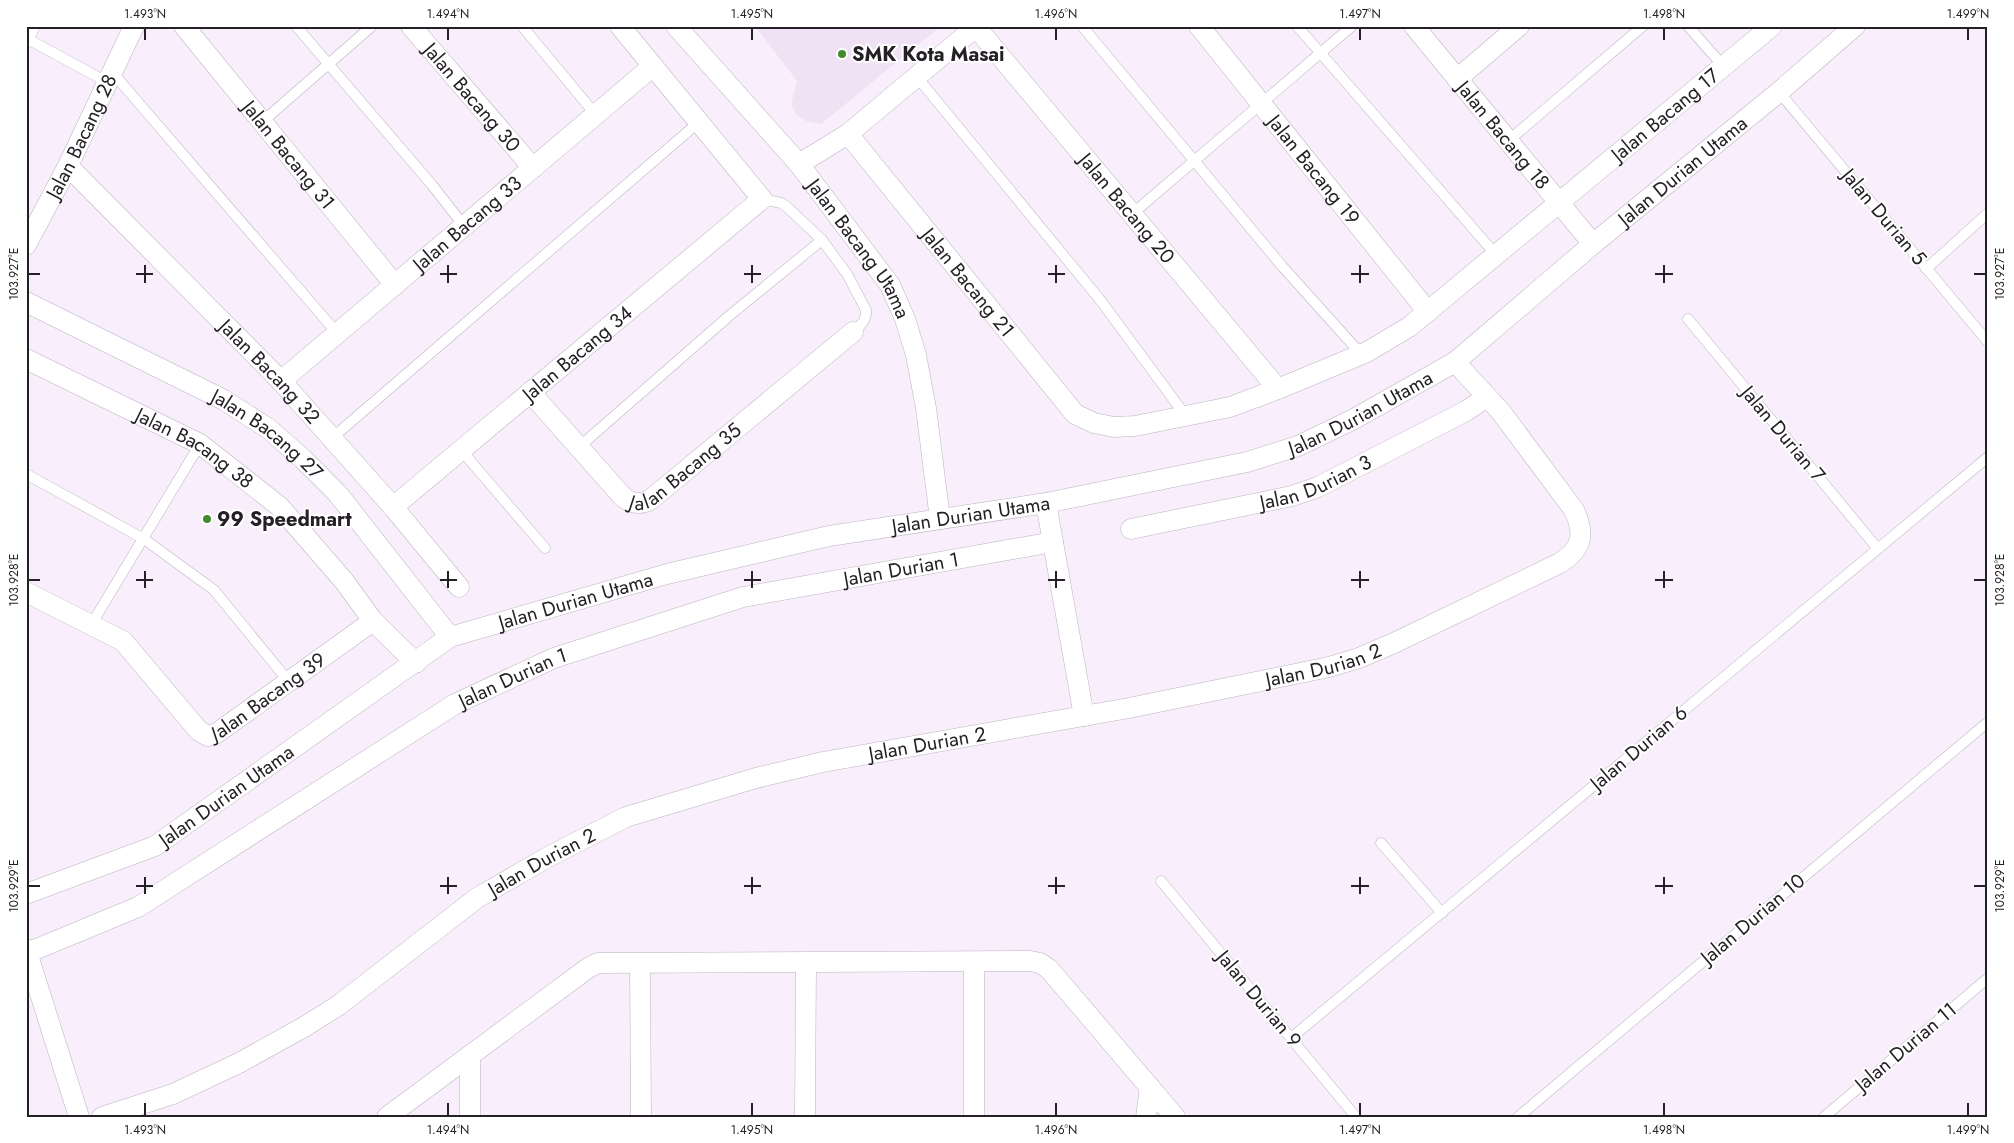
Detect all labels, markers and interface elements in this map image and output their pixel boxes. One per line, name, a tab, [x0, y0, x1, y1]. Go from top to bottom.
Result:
text: 1.493°N	[124, 5, 166, 23]
text: 1.494°N	[427, 5, 469, 23]
text: 1.495°N	[731, 5, 773, 23]
text: 1.496°N	[1035, 5, 1077, 23]
text: 1.497°N	[1339, 5, 1381, 23]
text: 1.498°N	[1643, 5, 1685, 23]
text: 1.499°N	[1947, 5, 1989, 23]
street label: Jalan Bacang 30	[415, 34, 528, 158]
place label: SMK Kota Masai	[852, 40, 1005, 69]
marker: SMK Kota Masai	[836, 48, 848, 60]
street label: Jalan Bacang 17	[1603, 61, 1726, 170]
street label: Jalan Bacang 28	[37, 69, 124, 206]
street label: Jalan Bacang 18	[1448, 72, 1557, 196]
street label: Jalan Bacang 31	[234, 92, 342, 215]
street label: Jalan Bacang 19	[1259, 106, 1367, 231]
street label: Jalan Durian Utama	[1609, 109, 1754, 234]
street label: Jalan Bacang 20	[1070, 144, 1182, 270]
street label: Jalan Durian 5	[1833, 160, 1933, 272]
street label: Jalan Bacang 33	[404, 169, 528, 280]
street label: Jalan Bacang Utama	[799, 170, 918, 323]
street label: Jalan Bacang 21	[913, 219, 1022, 343]
text: 103.927°E	[5, 248, 23, 300]
text: 103.927°E	[1991, 248, 2009, 300]
street label: Jalan Bacang 34	[514, 298, 639, 410]
street label: Jalan Bacang 32	[211, 310, 327, 430]
street label: Jalan Durian Utama	[1282, 363, 1438, 464]
street label: Jalan Durian 7	[1732, 377, 1832, 489]
street label: Jalan Bacang 27	[204, 380, 330, 486]
street label: Jalan Bacang 38	[128, 399, 260, 495]
street label: Jalan Bacang 35	[623, 416, 747, 518]
street label: Jalan Durian 3	[1254, 447, 1377, 517]
street label: Jalan Durian Utama	[887, 488, 1052, 541]
place label: 99 Speedmart	[217, 505, 352, 534]
marker: 99 Speedmart	[201, 513, 213, 525]
street label: Jalan Durian 1	[838, 544, 961, 594]
text: 103.928°E	[5, 554, 23, 606]
text: 103.928°E	[1991, 554, 2009, 606]
street label: Jalan Durian Utama	[492, 564, 656, 638]
street label: Jalan Durian 2	[1260, 636, 1386, 695]
street label: Jalan Durian 1	[451, 640, 570, 716]
street label: Jalan Bacang 39	[205, 645, 331, 749]
street label: Jalan Durian 6	[1582, 699, 1694, 799]
street label: Jalan Durian 2	[863, 719, 988, 769]
street label: Jalan Durian Utama	[150, 738, 300, 855]
street label: Jalan Durian 2	[480, 821, 601, 905]
text: 103.929°E	[5, 859, 23, 913]
text: 103.929°E	[1991, 859, 2009, 913]
street label: Jalan Durian 10	[1692, 867, 1812, 973]
street label: Jalan Durian 9	[1208, 942, 1308, 1054]
street label: Jalan Durian 11	[1846, 996, 1963, 1100]
text: 1.493°N	[124, 1121, 166, 1139]
text: 1.494°N	[427, 1121, 469, 1139]
text: 1.495°N	[731, 1121, 773, 1139]
text: 1.496°N	[1035, 1121, 1077, 1139]
text: 1.497°N	[1339, 1121, 1381, 1139]
text: 1.498°N	[1643, 1121, 1685, 1139]
text: 1.499°N	[1947, 1121, 1989, 1139]

